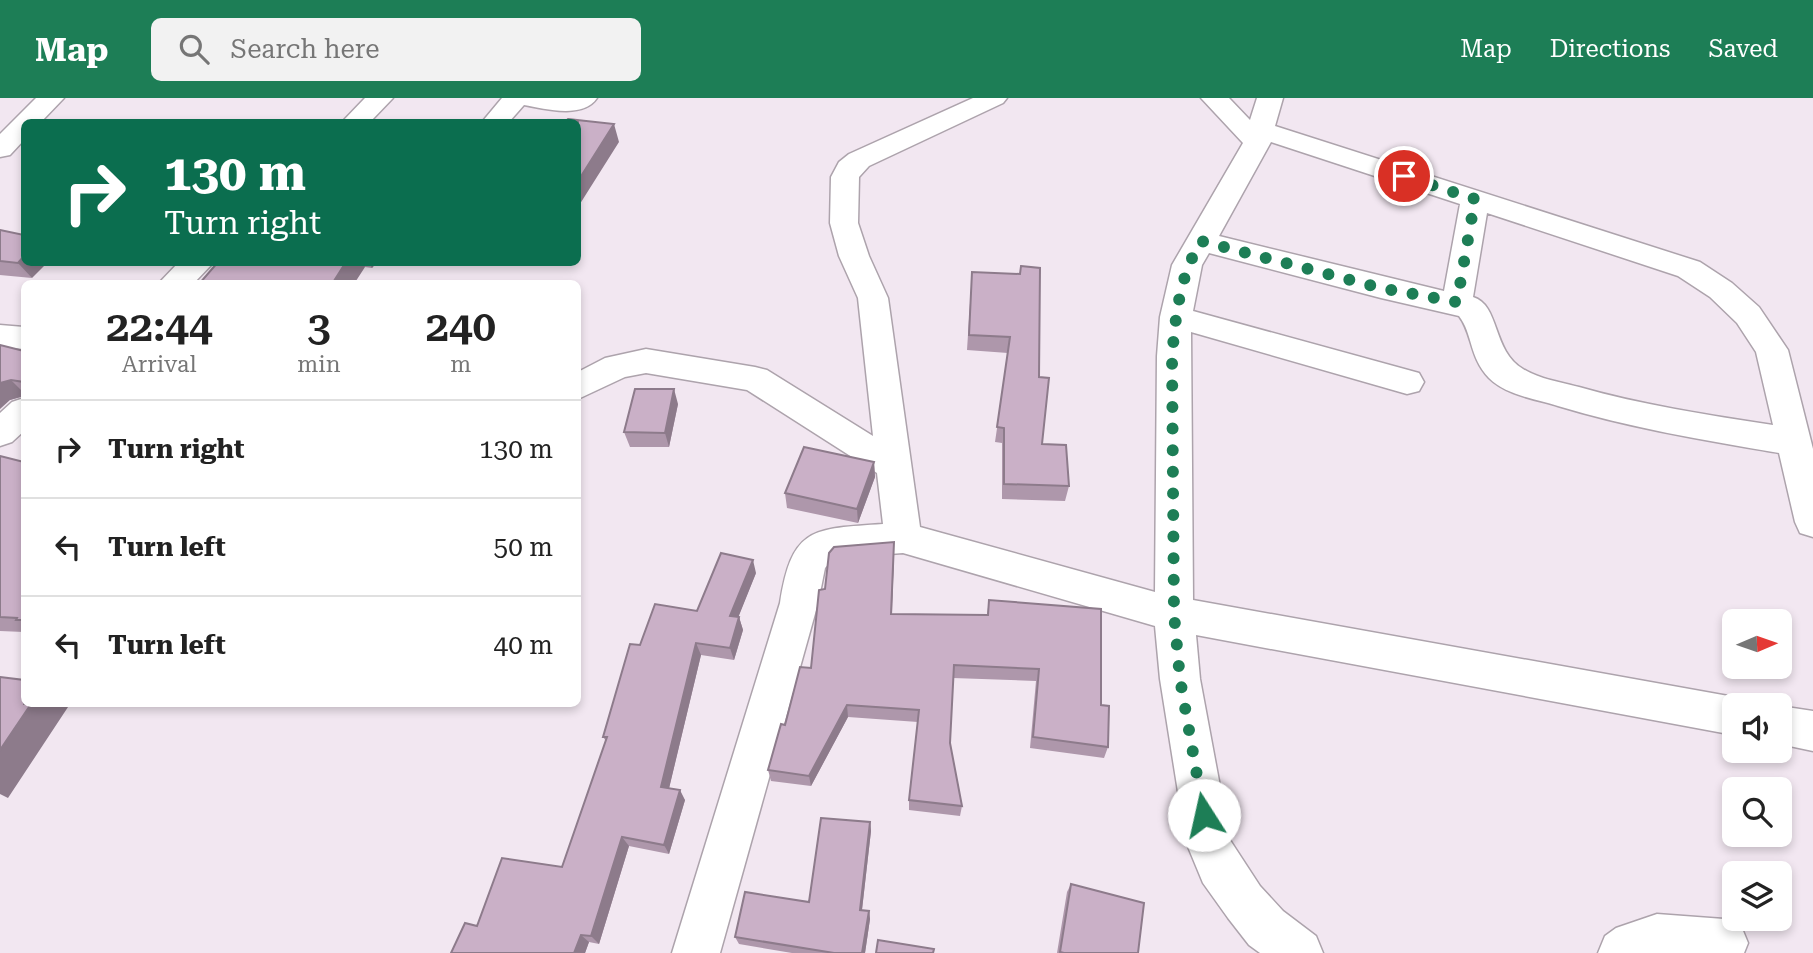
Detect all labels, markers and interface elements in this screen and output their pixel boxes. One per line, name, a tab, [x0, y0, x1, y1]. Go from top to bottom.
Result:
search box	[151, 18, 641, 81]
text: Map	[35, 30, 109, 69]
icon: search	[175, 30, 213, 68]
text: Search here	[231, 34, 380, 64]
text: Map	[1460, 35, 1512, 63]
text: Directions	[1550, 35, 1670, 63]
text: Saved	[1708, 35, 1778, 63]
text: 130 m	[164, 145, 306, 202]
pin	[1374, 146, 1434, 206]
icon: right	[49, 147, 140, 238]
icon: arrive	[1385, 157, 1423, 195]
text: Turn right	[164, 204, 321, 242]
text: 22:44	[106, 302, 212, 351]
text: 3	[307, 302, 331, 351]
text: 240	[425, 302, 496, 351]
text: Arrival	[122, 351, 197, 378]
text: min	[297, 351, 341, 378]
text: m	[450, 351, 471, 378]
icon: right	[49, 430, 87, 468]
text: Turn right	[108, 434, 244, 464]
text: 130 m	[479, 434, 553, 464]
icon: left	[49, 528, 87, 566]
text: Turn left	[108, 532, 226, 562]
text: 50 m	[494, 532, 553, 562]
north arrow	[1722, 609, 1792, 679]
map controls	[1722, 609, 1792, 931]
icon: left	[49, 626, 87, 664]
text: Turn left	[108, 630, 226, 660]
text: 40 m	[494, 630, 553, 660]
button: sound	[1722, 693, 1792, 763]
button: search	[1722, 777, 1792, 847]
position arrow	[1167, 778, 1241, 852]
button: layers	[1722, 861, 1792, 931]

